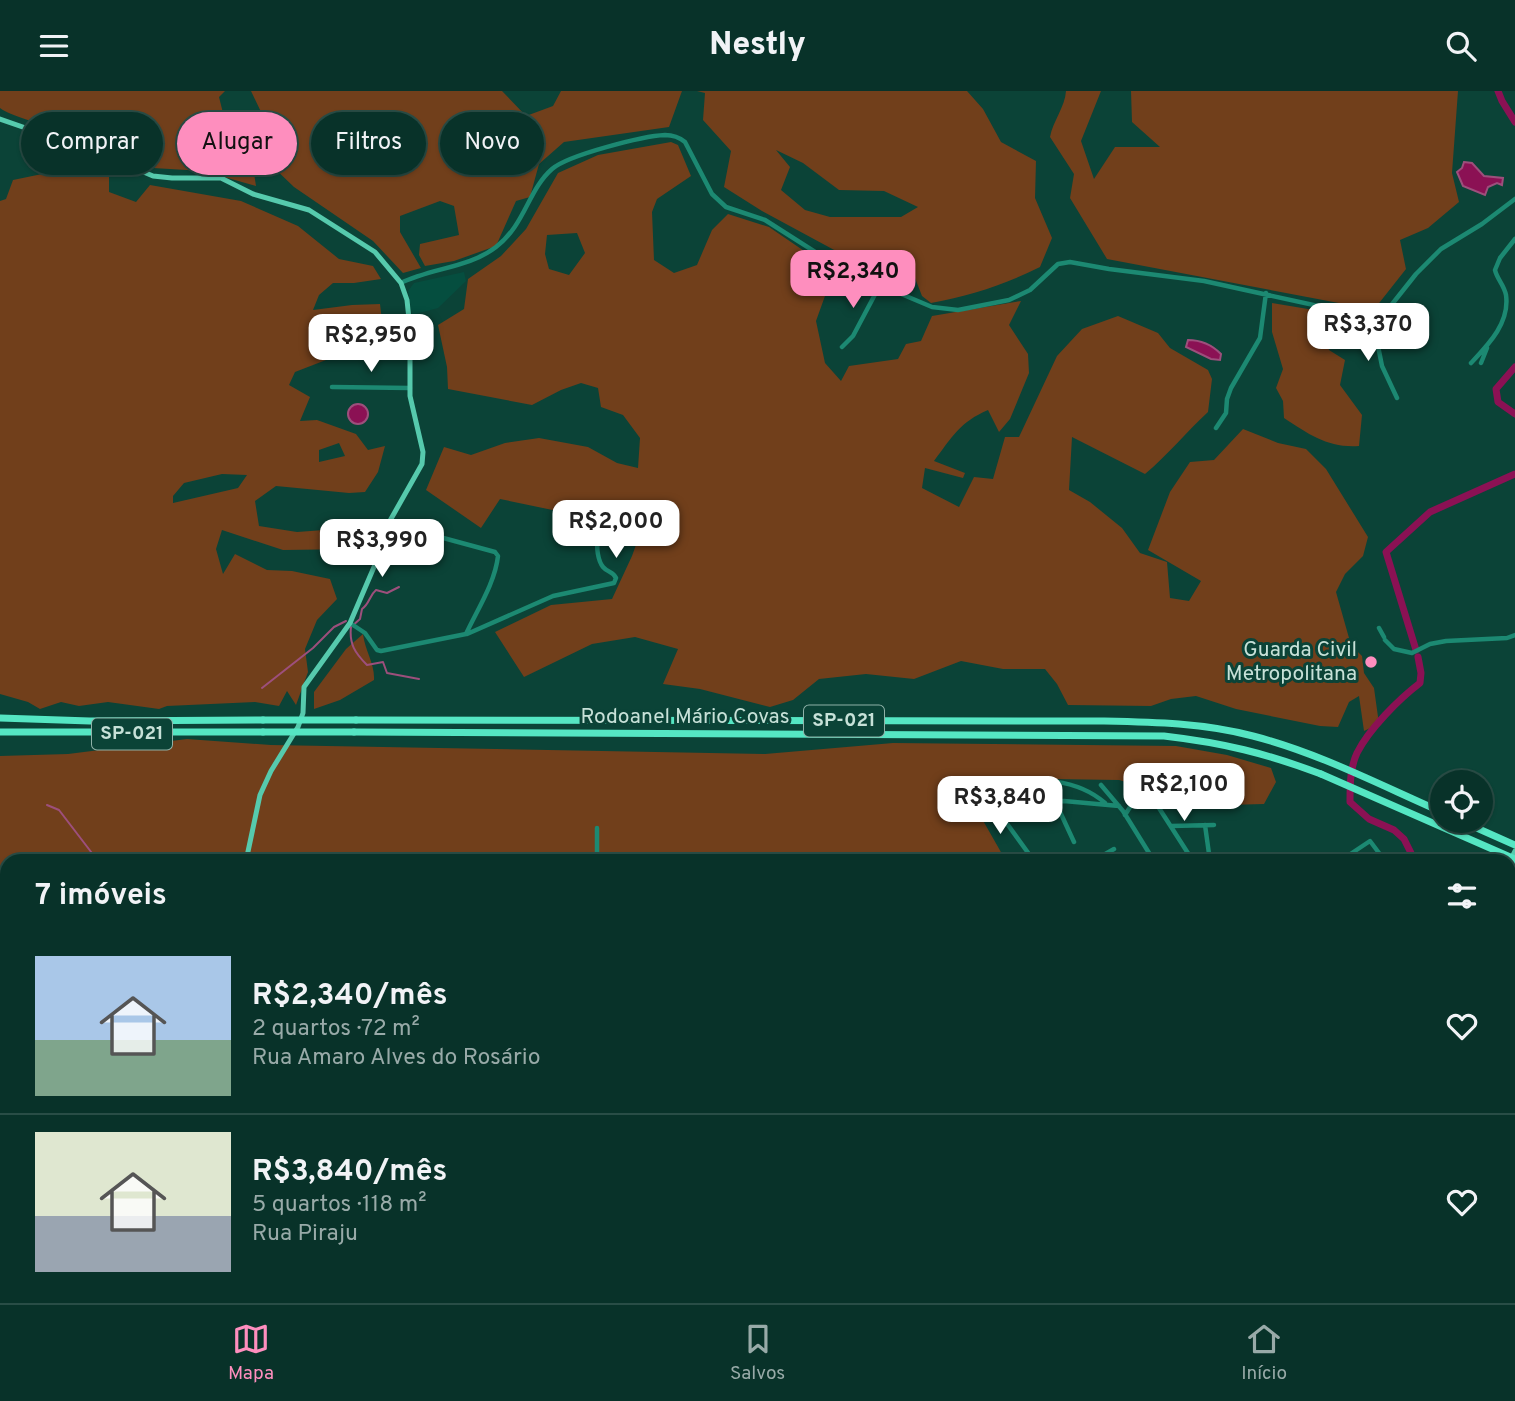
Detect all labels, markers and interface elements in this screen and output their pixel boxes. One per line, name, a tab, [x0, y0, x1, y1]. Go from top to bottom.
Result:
text: Nestly	[709, 26, 806, 66]
icon: menu	[35, 27, 73, 65]
icon: search	[1442, 27, 1480, 65]
chip: Comprar	[21, 112, 163, 175]
chip: Alugar	[177, 112, 297, 175]
chip: Filtros	[311, 112, 426, 175]
chip: Novo	[440, 112, 544, 175]
pin: R$2,340	[788, 251, 918, 310]
text: R$2,340	[806, 258, 900, 287]
pin: R$3,370	[1303, 303, 1433, 363]
text: R$3,370	[1323, 311, 1413, 340]
pin: R$2,950	[306, 315, 436, 374]
text: R$2,950	[325, 322, 417, 351]
pin: R$2,000	[551, 501, 681, 560]
text: R$2,000	[568, 508, 664, 537]
pin: R$3,990	[317, 519, 447, 579]
text: R$3,990	[336, 527, 428, 556]
place label: Guarda Civil Metropolitana	[1226, 637, 1357, 688]
marker: Guarda Civil Metropolitana	[1363, 654, 1379, 670]
street label: Rodoanel Mário Covas	[580, 704, 790, 731]
road number: SP-021	[804, 705, 884, 737]
road number: SP-021	[92, 719, 172, 749]
pin: R$2,100	[1119, 763, 1249, 823]
map controls	[1430, 770, 1493, 833]
button: locate	[1430, 770, 1493, 833]
text: R$2,100	[1139, 771, 1229, 800]
pin: R$3,840	[935, 777, 1065, 836]
text: R$3,840	[953, 784, 1047, 813]
icon: filters	[1443, 877, 1481, 915]
text: 7 imóveis	[35, 878, 167, 915]
text: R$2,340/mês	[252, 978, 447, 1015]
icon: home	[91, 984, 175, 1068]
icon: heart	[1443, 1007, 1481, 1045]
text: 2 quartos · 72 m²	[252, 1015, 420, 1044]
text: Rua Amaro Alves do Rosário	[252, 1044, 540, 1073]
text: R$3,840/mês	[252, 1154, 447, 1191]
icon: home	[91, 1160, 175, 1244]
icon: heart	[1443, 1183, 1481, 1221]
text: 5 quartos · 118 m²	[252, 1191, 427, 1220]
text: Rua Piraju	[252, 1220, 358, 1249]
tab: Mapa	[228, 1320, 274, 1386]
tab: Salvos	[730, 1320, 785, 1386]
tab: Início	[1241, 1320, 1287, 1386]

